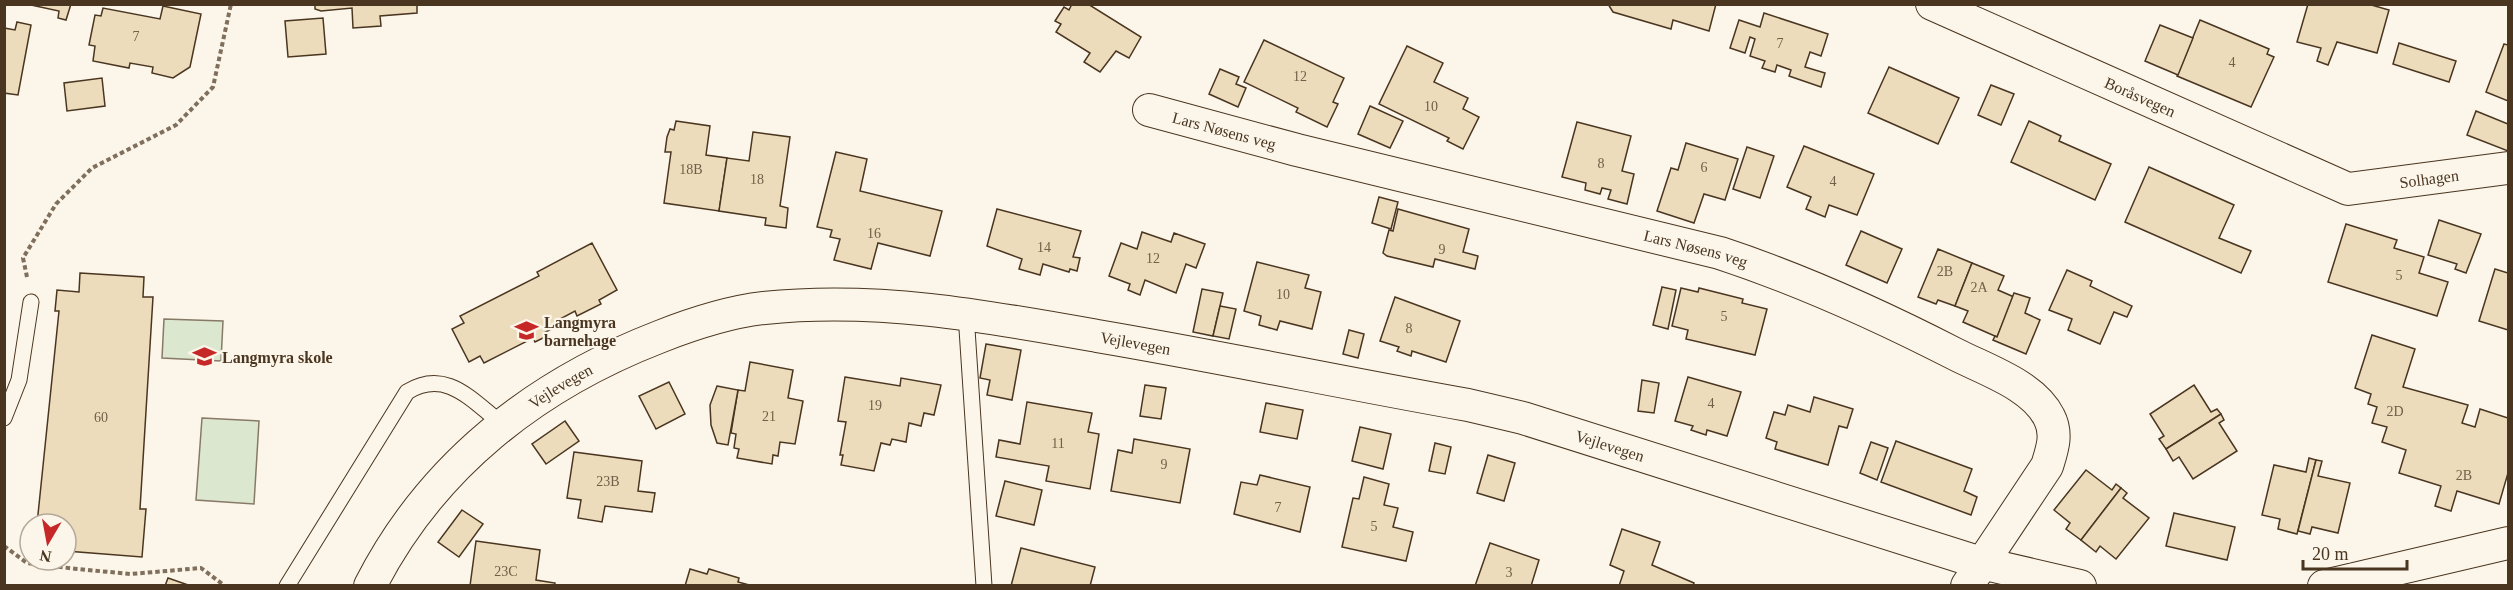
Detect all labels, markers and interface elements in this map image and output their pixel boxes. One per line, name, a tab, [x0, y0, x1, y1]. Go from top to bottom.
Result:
house number: 7	[133, 29, 140, 44]
house number: 7	[1777, 36, 1784, 51]
house number: 4	[2229, 55, 2236, 70]
house number: 12	[1293, 69, 1307, 84]
street label: Boråsvegen	[2102, 74, 2178, 120]
house number: 10	[1424, 99, 1438, 114]
street label: Lars Nøsens veg	[1170, 109, 1278, 154]
house number: 8	[1598, 156, 1605, 171]
house number: 6	[1701, 160, 1708, 175]
house number: 18B	[679, 162, 703, 177]
street label: Solhagen	[2398, 167, 2460, 191]
house number: 18	[750, 172, 764, 187]
house number: 4	[1830, 174, 1837, 189]
house number: 16	[867, 226, 881, 241]
street label: Lars Nøsens veg	[1642, 227, 1750, 272]
house number: 14	[1037, 240, 1051, 255]
house number: 9	[1439, 242, 1446, 257]
house number: 12	[1146, 251, 1160, 266]
house number: 2B	[1937, 264, 1953, 279]
house number: 5	[2396, 268, 2403, 283]
house number: 2A	[1970, 280, 1988, 295]
house number: 10	[1276, 287, 1290, 302]
house number: 5	[1721, 309, 1728, 324]
place label: Langmyra barnehage	[544, 314, 616, 350]
school or university icon: Langmyra barnehage	[513, 318, 539, 344]
house number: 8	[1406, 321, 1413, 336]
street label: Vejlevegen	[1099, 329, 1172, 358]
school or university icon: Langmyra skole	[191, 344, 217, 370]
place label: Langmyra skole	[222, 349, 333, 367]
street label: Vejlevegen	[526, 361, 595, 412]
house number: 4	[1708, 396, 1715, 411]
house number: 19	[868, 398, 882, 413]
house number: 2D	[2386, 404, 2404, 419]
house number: 21	[762, 409, 776, 424]
house number: 60	[94, 410, 108, 425]
street label: Vejlevegen	[1573, 427, 1646, 465]
house number: 11	[1051, 436, 1065, 451]
house number: 9	[1161, 457, 1168, 472]
house number: 2B	[2456, 468, 2472, 483]
house number: 23B	[596, 474, 620, 489]
house number: 7	[1275, 500, 1282, 515]
north arrow	[18, 512, 78, 572]
house number: 5	[1371, 519, 1378, 534]
scale bar	[2303, 533, 2406, 571]
text: 20 m	[2312, 544, 2349, 564]
text: N	[38, 547, 53, 566]
house number: 23C	[494, 564, 518, 579]
house number: 3	[1506, 565, 1513, 580]

